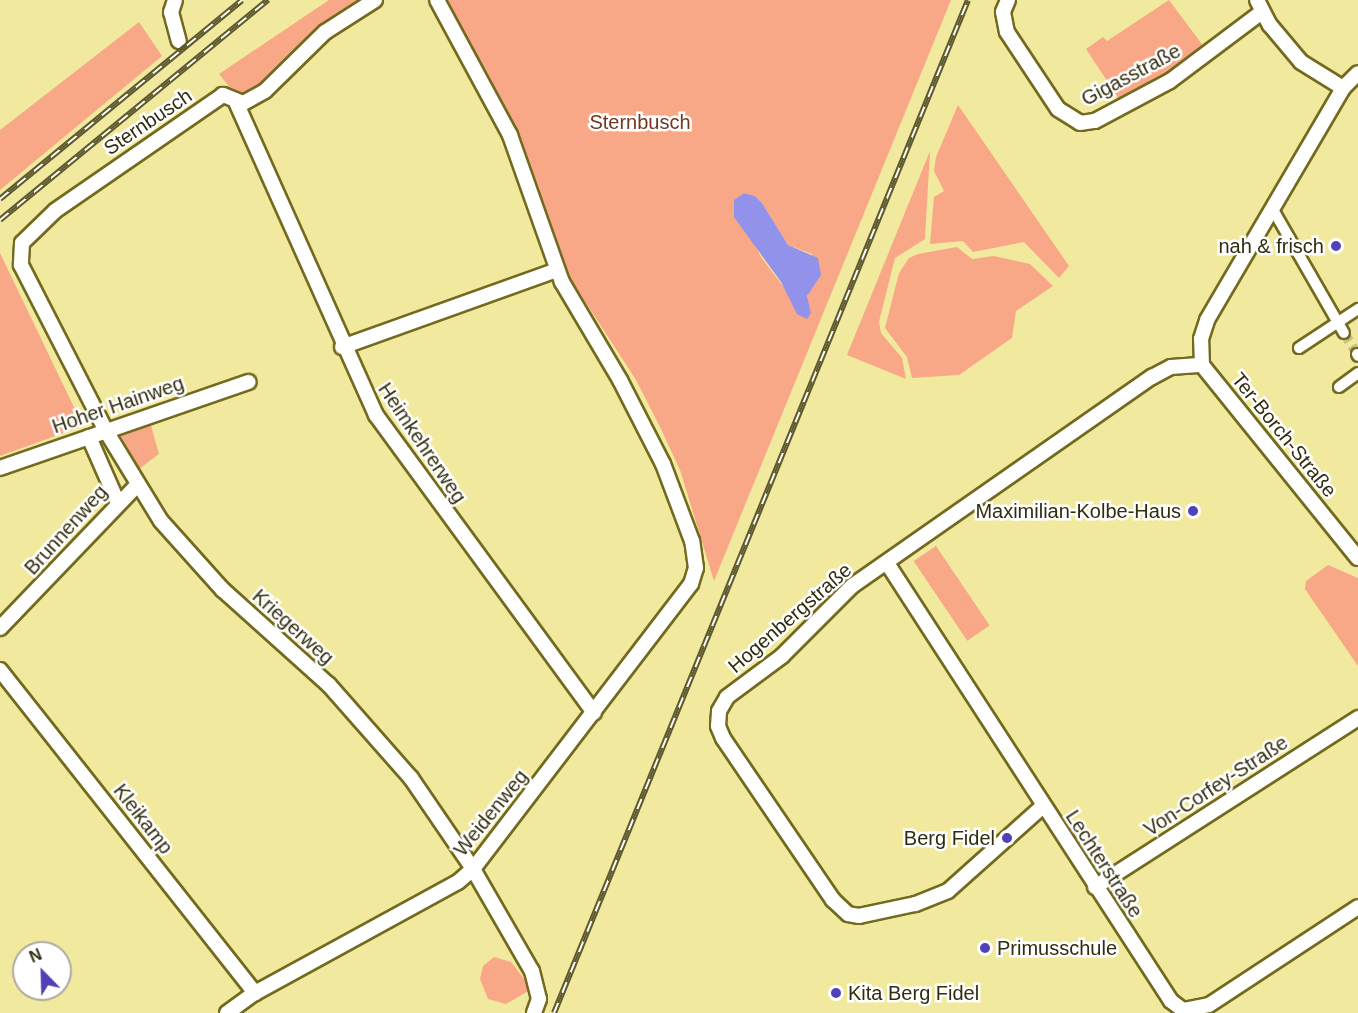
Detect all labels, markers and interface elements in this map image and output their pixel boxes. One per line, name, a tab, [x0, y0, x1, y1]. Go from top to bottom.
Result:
street label: Gigasstraße	[1077, 39, 1185, 111]
street label: Sternbusch	[99, 84, 197, 160]
park label: Sternbusch	[589, 110, 691, 134]
place label: nah & frisch	[1218, 234, 1324, 258]
marker: nah & frisch	[1329, 239, 1343, 253]
street label: Ter-Borch-Straße	[1226, 368, 1342, 502]
street label: Hoher Hainweg	[49, 371, 187, 439]
street label: Heimkehrerweg	[373, 378, 471, 508]
street label: Brunnenweg	[20, 480, 112, 580]
place label: Maximilian-Kolbe-Haus	[975, 499, 1181, 523]
marker: Maximilian-Kolbe-Haus	[1186, 504, 1200, 518]
street label: Hogenbergstraße	[723, 558, 857, 678]
street label: Kriegerweg	[247, 584, 339, 670]
street label: Von-Corfey-Straße	[1140, 731, 1292, 841]
street label: Weidenweg	[449, 765, 533, 861]
street label: Kleikamp	[108, 779, 178, 859]
street label: Lechterstraße	[1060, 806, 1148, 922]
place label: Berg Fidel	[904, 826, 995, 850]
marker: Berg Fidel	[1000, 831, 1014, 845]
place label: Primusschule	[997, 936, 1117, 960]
north arrow	[12, 941, 72, 1001]
marker: Primusschule	[978, 941, 992, 955]
text: N	[27, 946, 44, 966]
place label: Kita Berg Fidel	[848, 981, 979, 1005]
marker: Kita Berg Fidel	[829, 986, 843, 1000]

